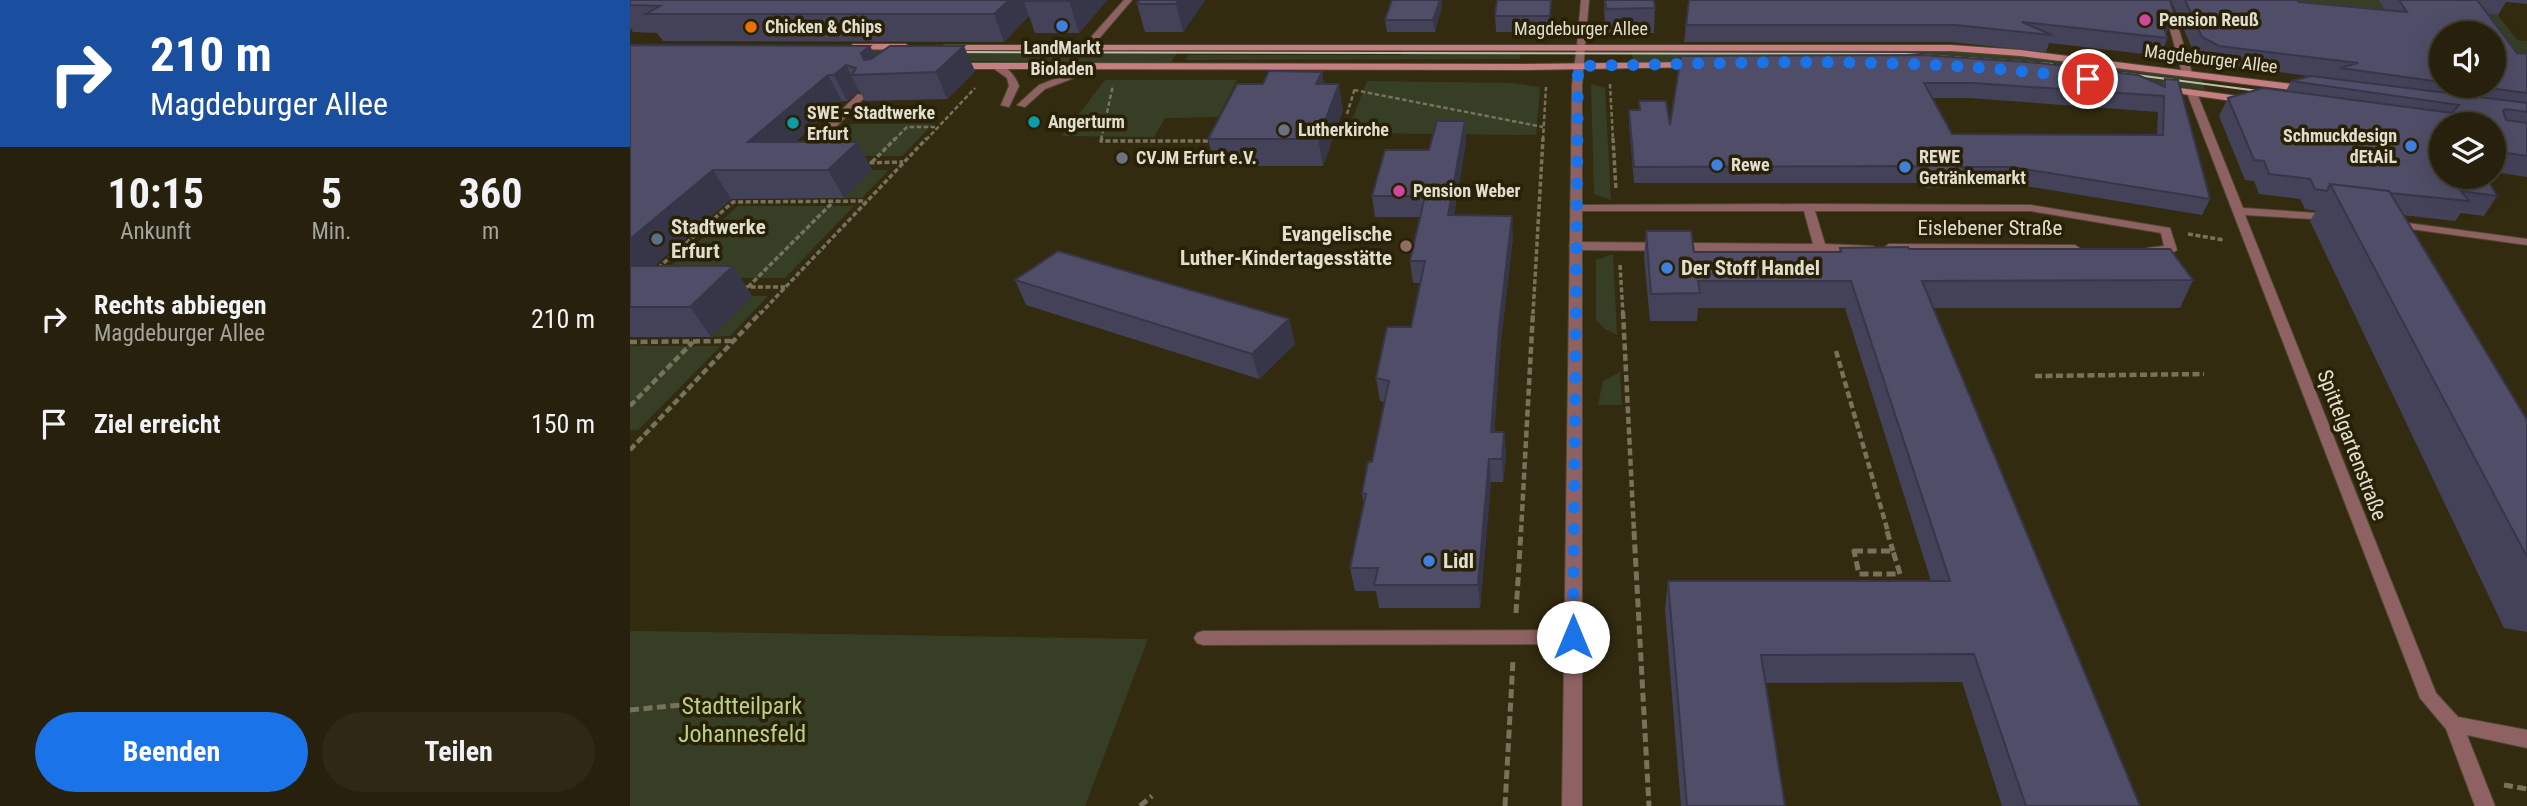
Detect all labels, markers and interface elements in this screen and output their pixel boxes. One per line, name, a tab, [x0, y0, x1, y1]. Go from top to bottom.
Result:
place label: Pension Reuß	[2159, 9, 2259, 30]
marker: Pension Reuß	[2137, 12, 2153, 28]
place label: Chicken & Chips	[765, 16, 882, 37]
marker: LandMarkt Bioladen	[1054, 18, 1070, 34]
street label: Magdeburger Allee	[1514, 18, 1648, 39]
marker: Chicken & Chips	[743, 19, 759, 35]
map controls	[2429, 21, 2506, 189]
button: sound	[2429, 21, 2506, 98]
text: 210 m	[150, 26, 272, 83]
icon: right	[35, 28, 126, 119]
place label: LandMarkt Bioladen	[1023, 37, 1101, 79]
street label: Magdeburger Allee	[2143, 40, 2279, 77]
pin	[2058, 49, 2118, 109]
icon: arrive	[2069, 60, 2107, 98]
text: Magdeburger Allee	[150, 85, 388, 123]
place label: SWE - Stadtwerke Erfurt	[807, 102, 935, 144]
place label: Angerturm	[1048, 111, 1125, 132]
button: layers	[2429, 112, 2506, 189]
marker: Angerturm	[1026, 114, 1042, 130]
marker: SWE - Stadtwerke Erfurt	[785, 115, 801, 131]
place label: Lutherkirche	[1298, 119, 1389, 140]
marker: Lutherkirche	[1276, 122, 1292, 138]
place label: Schmuckdesign dEtAiL	[2283, 125, 2397, 167]
marker: Schmuckdesign dEtAiL	[2403, 138, 2419, 154]
place label: REWE Getränkemarkt	[1919, 146, 2026, 188]
place label: CVJM Erfurt e.V.	[1136, 147, 1257, 168]
marker: CVJM Erfurt e.V.	[1114, 150, 1130, 166]
place label: Rewe	[1731, 154, 1770, 175]
marker: Rewe	[1709, 157, 1725, 173]
marker: REWE Getränkemarkt	[1897, 159, 1913, 175]
text: 10:15	[108, 169, 204, 218]
text: 5	[321, 169, 342, 218]
text: 360	[459, 169, 522, 218]
place label: Pension Weber	[1413, 180, 1521, 201]
marker: Pension Weber	[1391, 183, 1407, 199]
place label: Stadtwerke Erfurt	[671, 215, 766, 263]
street label: Eislebener Straße	[1918, 216, 2063, 240]
text: Ankunft	[120, 218, 191, 245]
text: Min.	[311, 218, 351, 245]
text: m	[482, 218, 499, 245]
place label: Evangelische Luther-Kindertagesstätte	[1180, 222, 1392, 270]
marker: Stadtwerke Erfurt	[649, 231, 665, 247]
marker: Evangelische Luther-Kindertagesstätte	[1398, 238, 1414, 254]
place label: Der Stoff Handel	[1681, 256, 1820, 280]
marker: Der Stoff Handel	[1659, 260, 1675, 276]
text: Rechts abbiegen	[94, 290, 267, 320]
icon: right	[35, 300, 73, 338]
text: 210 m	[531, 304, 595, 334]
text: Magdeburger Allee	[94, 320, 265, 347]
street label: Spittelgartenstraße	[2312, 366, 2392, 524]
icon: arrive	[35, 405, 73, 443]
text: Ziel erreicht	[94, 409, 220, 439]
text: 150 m	[531, 409, 595, 439]
place label: Lidl	[1443, 549, 1474, 573]
marker: Lidl	[1421, 553, 1437, 569]
position arrow	[1536, 600, 1610, 674]
park label: Stadtteilpark Johannesfeld	[678, 692, 806, 748]
button: Beenden	[35, 712, 308, 792]
button: Teilen	[322, 712, 595, 792]

